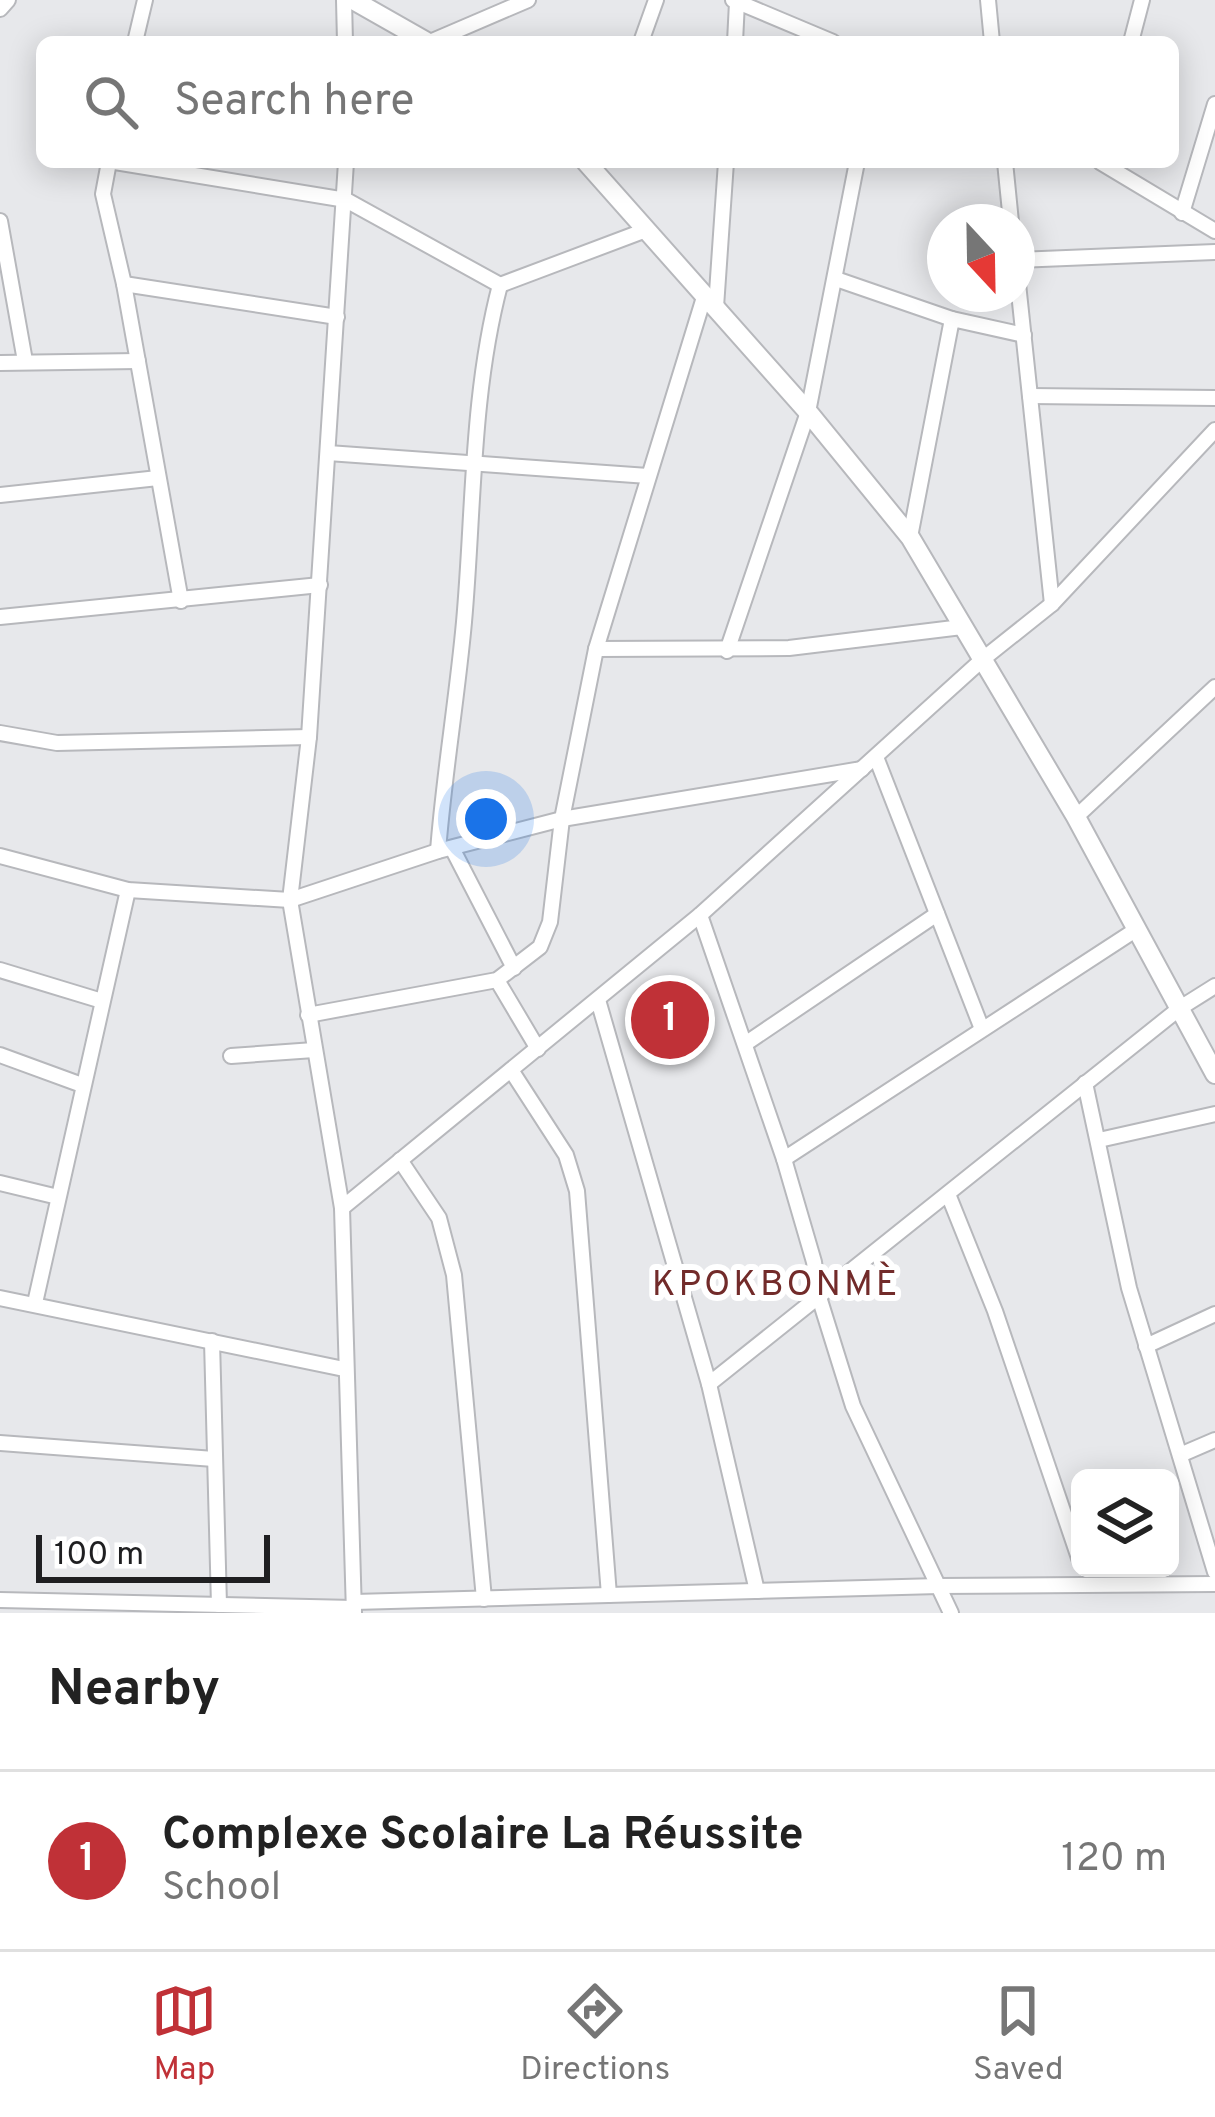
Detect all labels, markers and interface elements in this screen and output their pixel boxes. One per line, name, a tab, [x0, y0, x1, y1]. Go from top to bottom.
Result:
search box	[36, 36, 1179, 168]
icon: search	[78, 69, 144, 135]
text: Search here	[174, 74, 414, 131]
north arrow	[927, 204, 1035, 312]
your location	[456, 789, 516, 849]
pin: 1	[631, 975, 709, 1065]
district label: KPOKBONMÈ	[652, 1261, 900, 1309]
map controls	[1071, 1469, 1179, 1577]
button: layers	[1071, 1469, 1179, 1577]
scale bar	[36, 1529, 270, 1582]
text: 100 m	[54, 1535, 144, 1577]
text: Nearby	[48, 1659, 220, 1724]
text: Complexe Scolaire La Réussite	[162, 1808, 804, 1865]
text: 1	[79, 1836, 95, 1885]
text: 120 m	[1061, 1836, 1167, 1885]
text: School	[162, 1865, 281, 1914]
tab: Map	[151, 1978, 217, 2092]
tab: Directions	[520, 1978, 670, 2092]
tab: Saved	[973, 1978, 1064, 2092]

